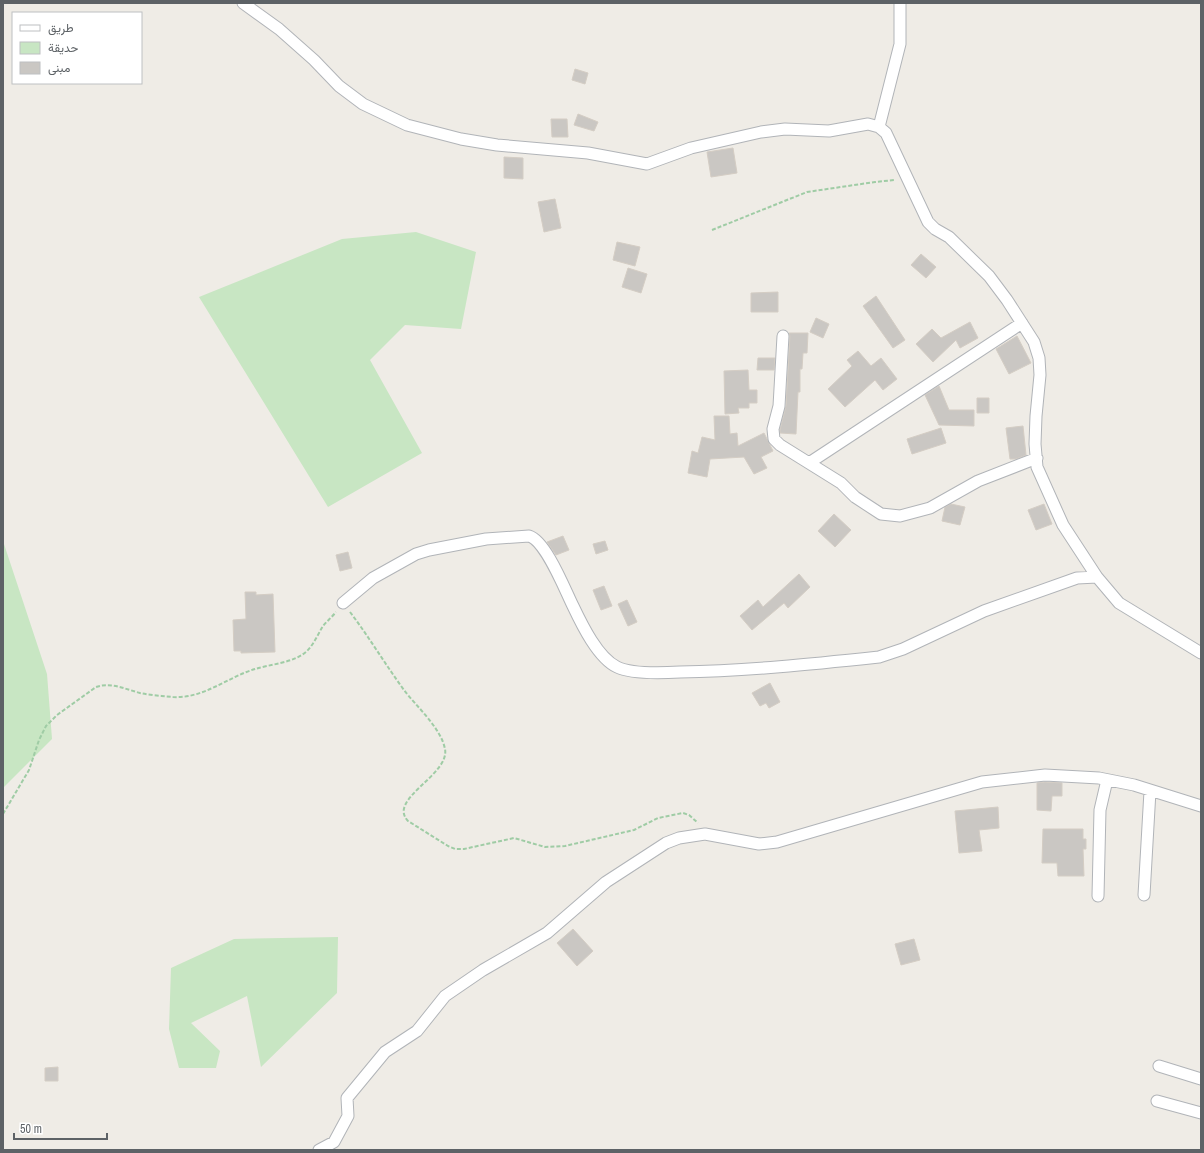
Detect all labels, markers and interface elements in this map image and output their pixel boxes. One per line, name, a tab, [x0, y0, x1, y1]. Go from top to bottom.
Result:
legend	[12, 12, 142, 84]
text: طريق	[48, 20, 74, 36]
text: حديقة	[48, 40, 78, 56]
text: مبنى	[48, 60, 70, 76]
scale bar	[14, 1115, 107, 1141]
text: 50 m	[20, 1121, 42, 1137]

